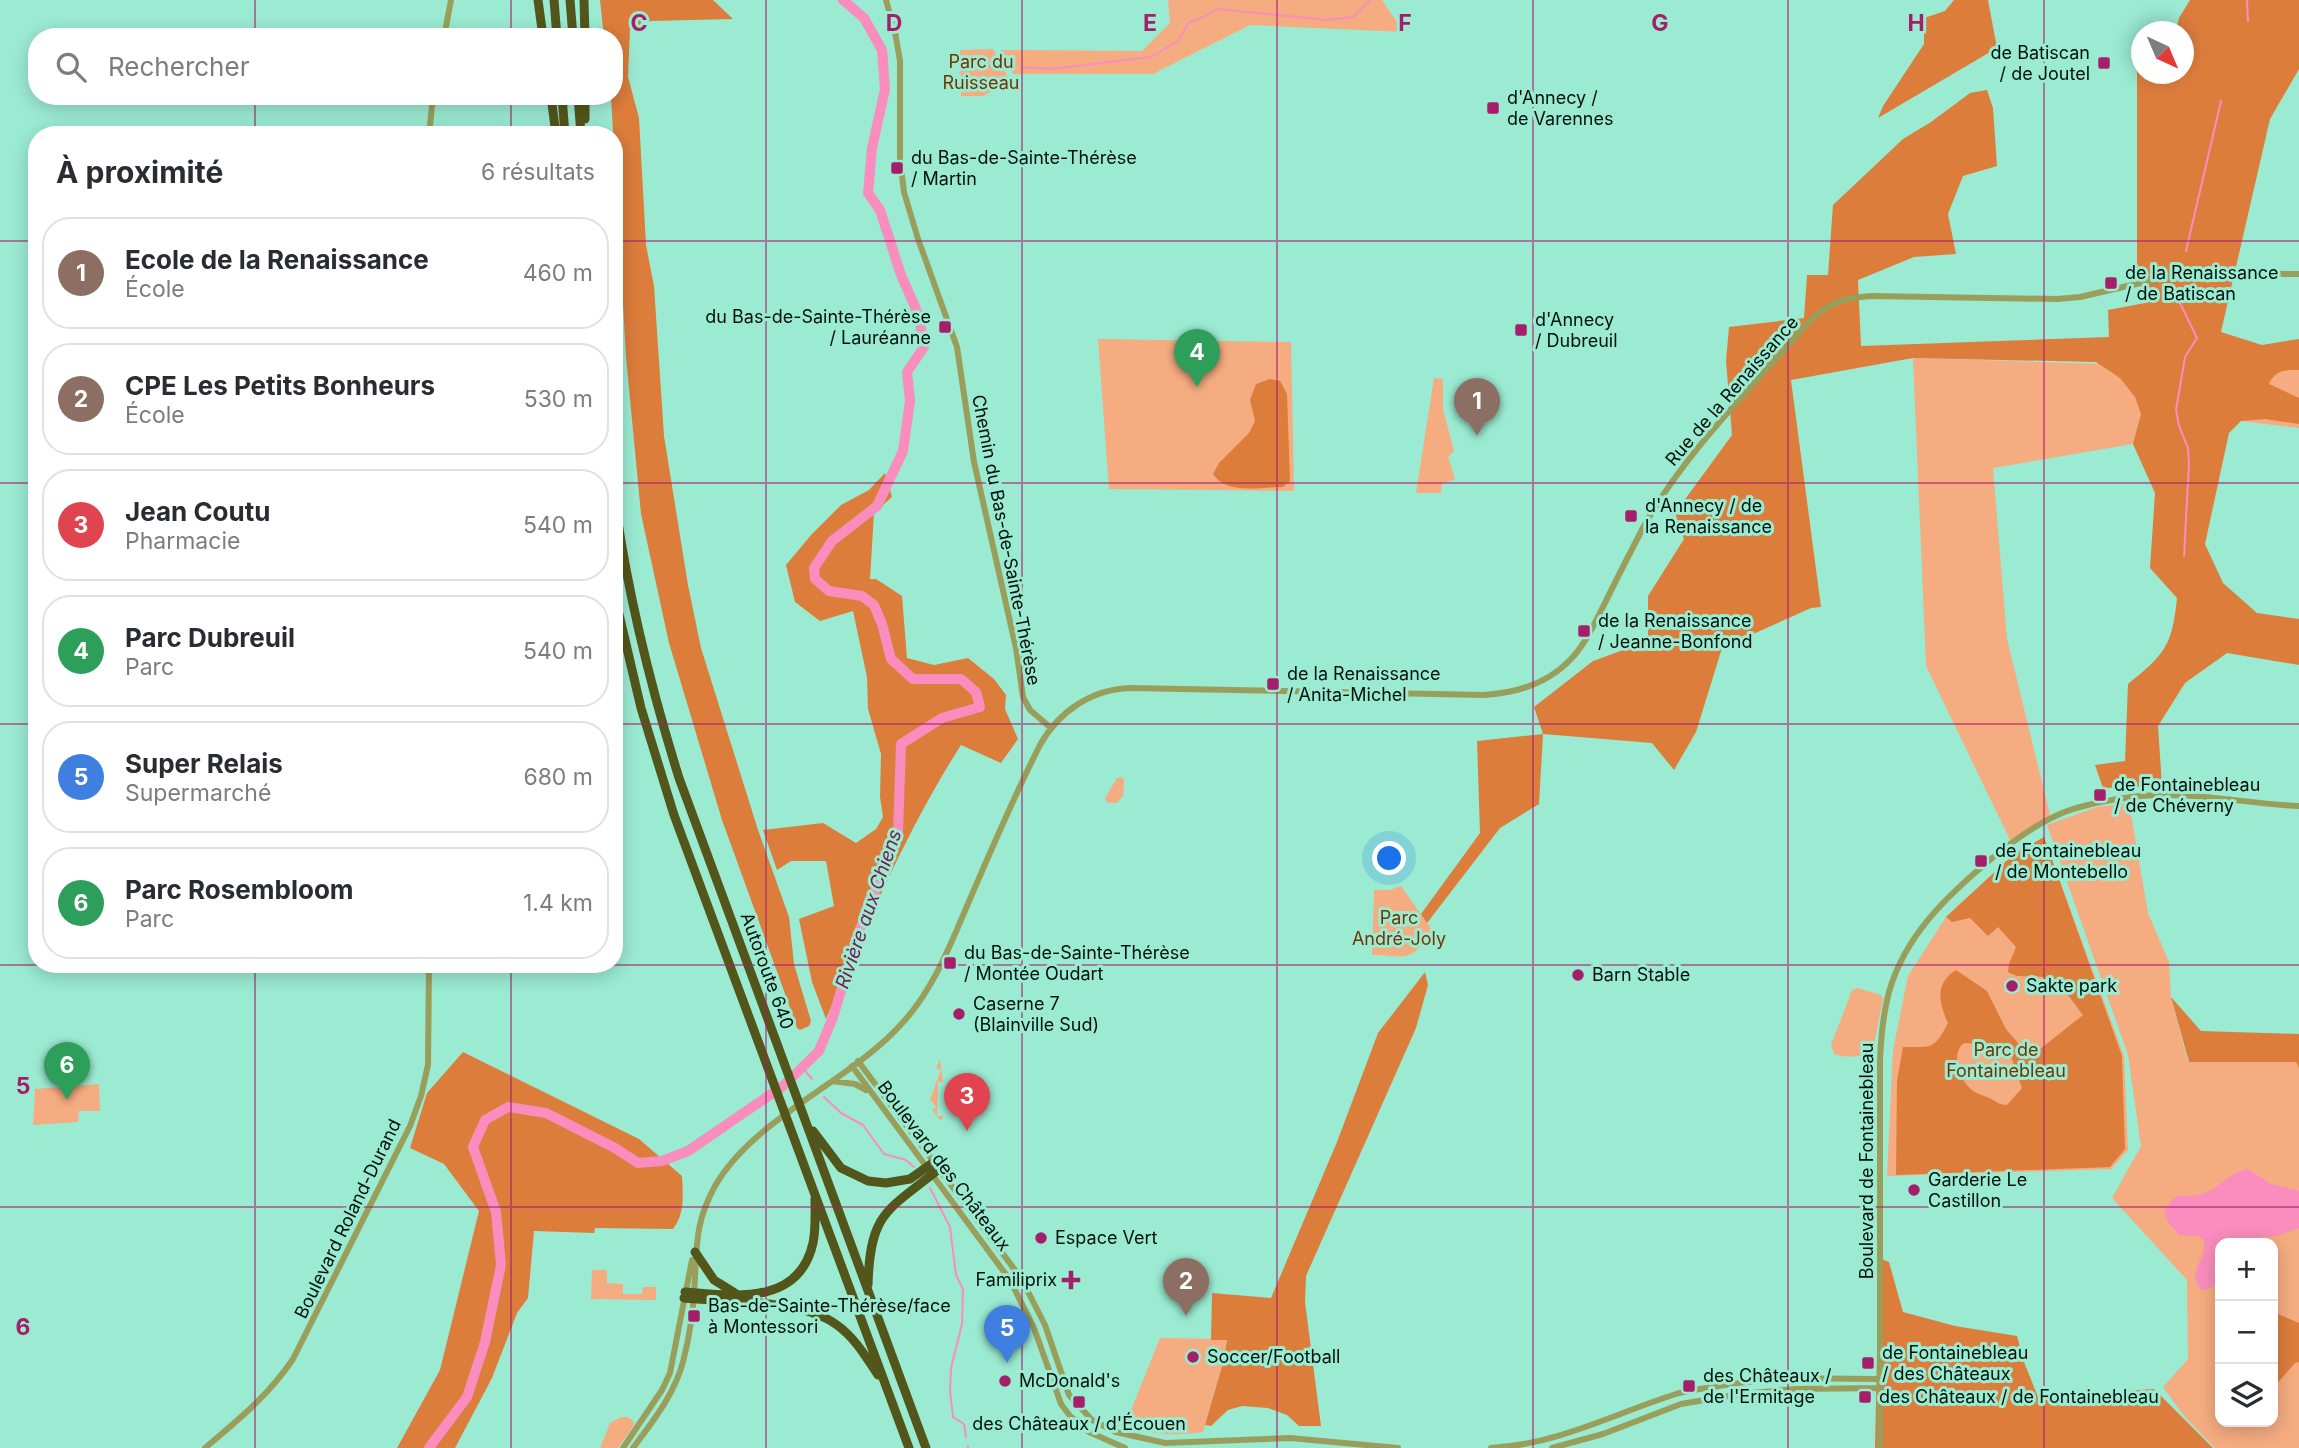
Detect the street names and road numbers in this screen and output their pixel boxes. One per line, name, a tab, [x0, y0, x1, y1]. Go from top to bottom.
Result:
street label: Rue de la Renaissance	[1661, 312, 1802, 470]
street label: Chemin du Bas-de-Sainte-Thérèse	[968, 393, 1045, 687]
street label: Autoroute 640	[737, 909, 798, 1032]
street label: Boulevard de Fontainebleau	[1856, 1043, 1877, 1279]
street label: Boulevard des Châteaux	[874, 1077, 1015, 1255]
street label: Boulevard Roland-Durand	[290, 1116, 405, 1322]

